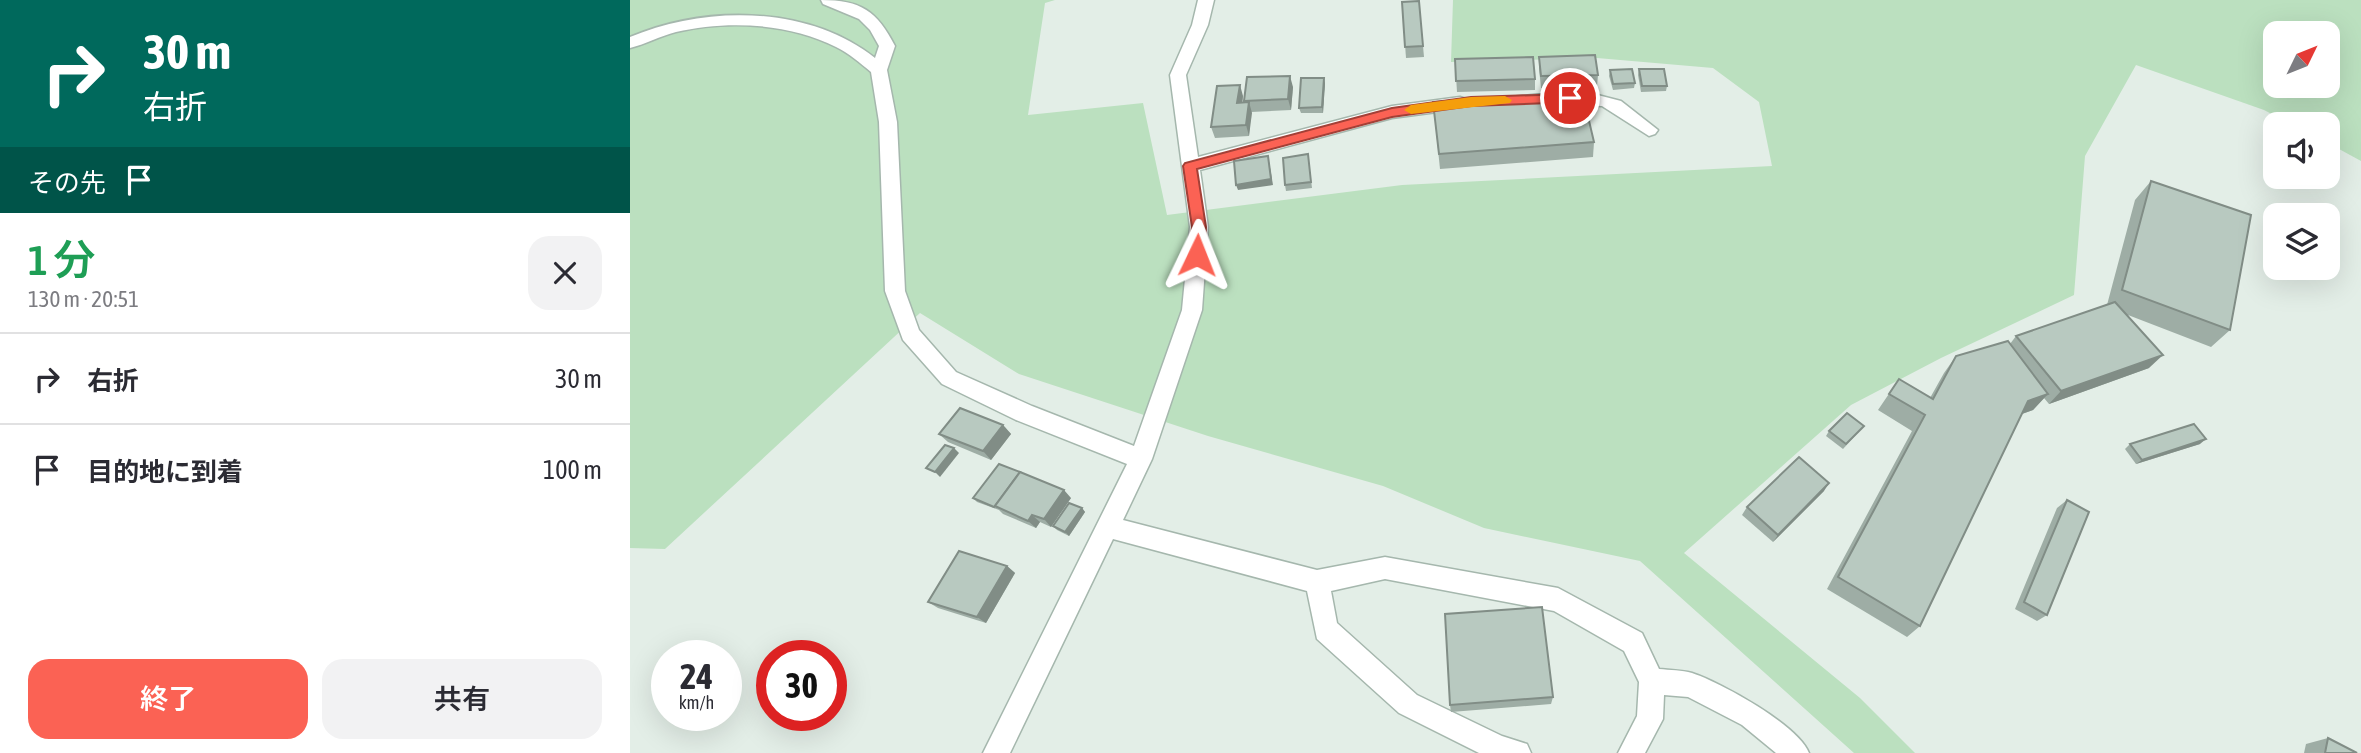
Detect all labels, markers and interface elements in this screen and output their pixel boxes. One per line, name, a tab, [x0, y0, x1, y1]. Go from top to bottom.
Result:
north arrow	[2263, 21, 2340, 98]
map controls	[2263, 21, 2340, 280]
text: 30 m	[143, 23, 231, 79]
icon: right	[28, 28, 119, 119]
pin	[1540, 68, 1600, 128]
icon: arrive	[1551, 79, 1589, 117]
text: 右折	[143, 88, 207, 125]
button: sound	[2263, 112, 2340, 189]
icon: arrive	[120, 161, 158, 199]
text: その先	[28, 168, 106, 198]
button: layers	[2263, 203, 2340, 280]
position arrow	[1160, 218, 1234, 292]
text: 1 分	[28, 236, 96, 284]
button: close	[528, 236, 602, 310]
text: 130 m · 20:51	[28, 286, 139, 312]
icon: right	[28, 360, 66, 398]
text: 30 m	[555, 364, 602, 394]
text: 右折	[87, 366, 139, 396]
icon: arrive	[28, 451, 66, 489]
text: 100 m	[543, 455, 602, 485]
text: 目的地に到着	[87, 457, 243, 487]
speed limit sign: 30	[756, 640, 847, 731]
text: 24	[680, 656, 713, 696]
button: 終了	[28, 659, 308, 739]
button: 共有	[322, 659, 602, 739]
text: km/h	[679, 692, 714, 713]

